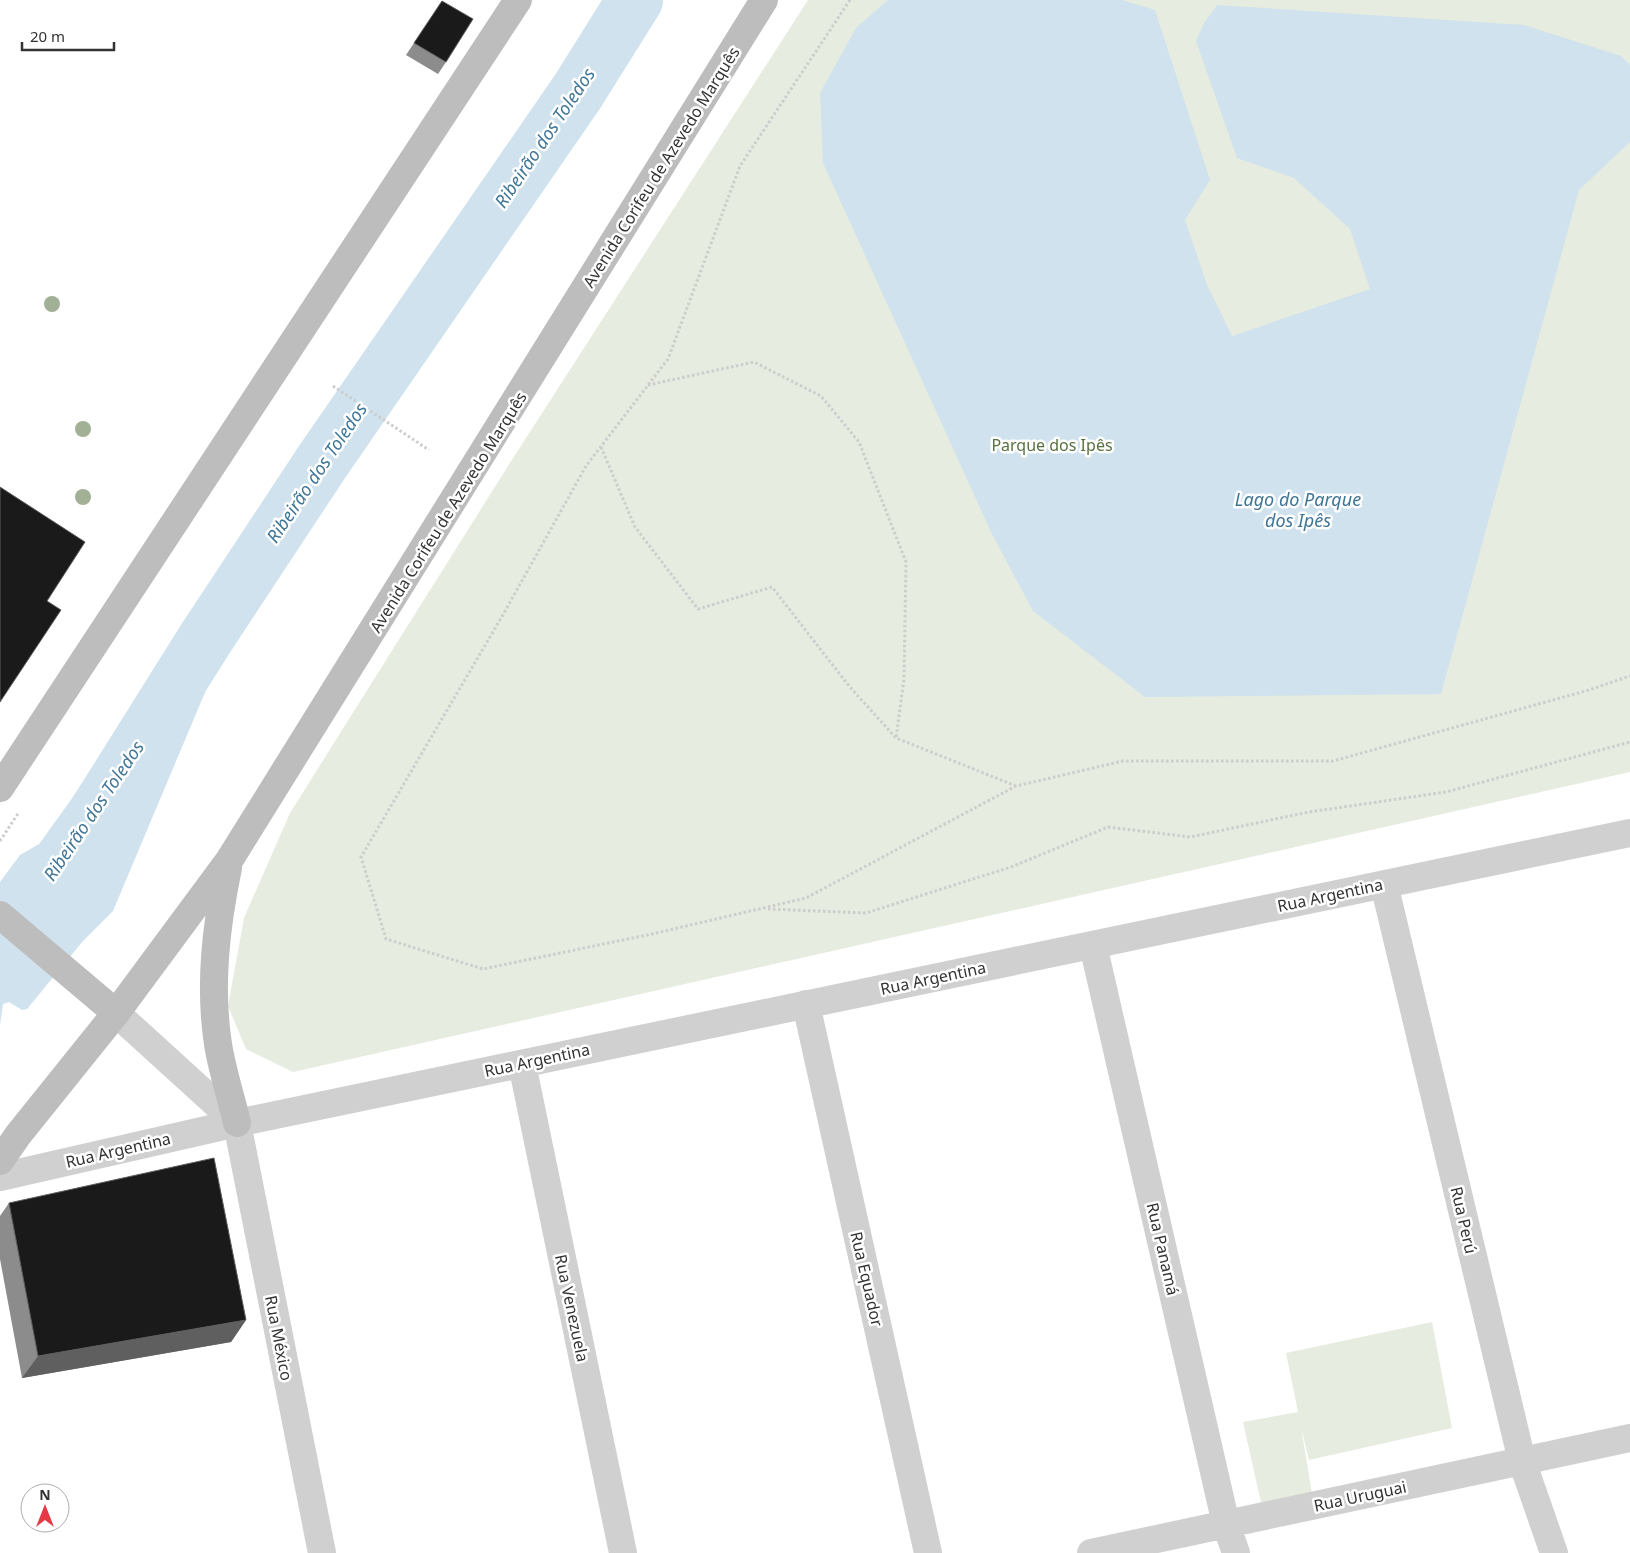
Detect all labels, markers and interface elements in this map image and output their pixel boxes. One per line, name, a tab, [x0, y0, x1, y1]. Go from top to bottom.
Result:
scale bar	[22, 20, 115, 52]
text: 20 m	[30, 26, 65, 46]
street label: Avenida Corifeu de Azevedo Marquês	[577, 42, 745, 292]
water label: Ribeirão dos Toledos	[488, 63, 600, 212]
street label: Avenida Corifeu de Azevedo Marquês	[364, 387, 532, 637]
water label: Ribeirão dos Toledos	[260, 398, 372, 547]
park label: Parque dos Ipês	[991, 434, 1113, 456]
water label: Lago do Parque dos Ipês	[1235, 487, 1361, 532]
water label: Ribeirão dos Toledos	[37, 736, 149, 885]
street label: Rua Argentina	[1275, 873, 1385, 917]
street label: Rua Argentina	[878, 956, 988, 1000]
street label: Rua Argentina	[482, 1038, 592, 1082]
street label: Rua Argentina	[63, 1127, 173, 1173]
street label: Rua Perú	[1446, 1184, 1482, 1256]
street label: Rua Panamá	[1142, 1201, 1184, 1297]
street label: Rua Equador	[845, 1229, 889, 1329]
street label: Rua Venezuela	[550, 1252, 594, 1364]
street label: Rua México	[260, 1294, 298, 1382]
street label: Rua Uruguai	[1312, 1475, 1408, 1517]
north arrow	[20, 1483, 70, 1533]
text: N	[39, 1485, 51, 1504]

